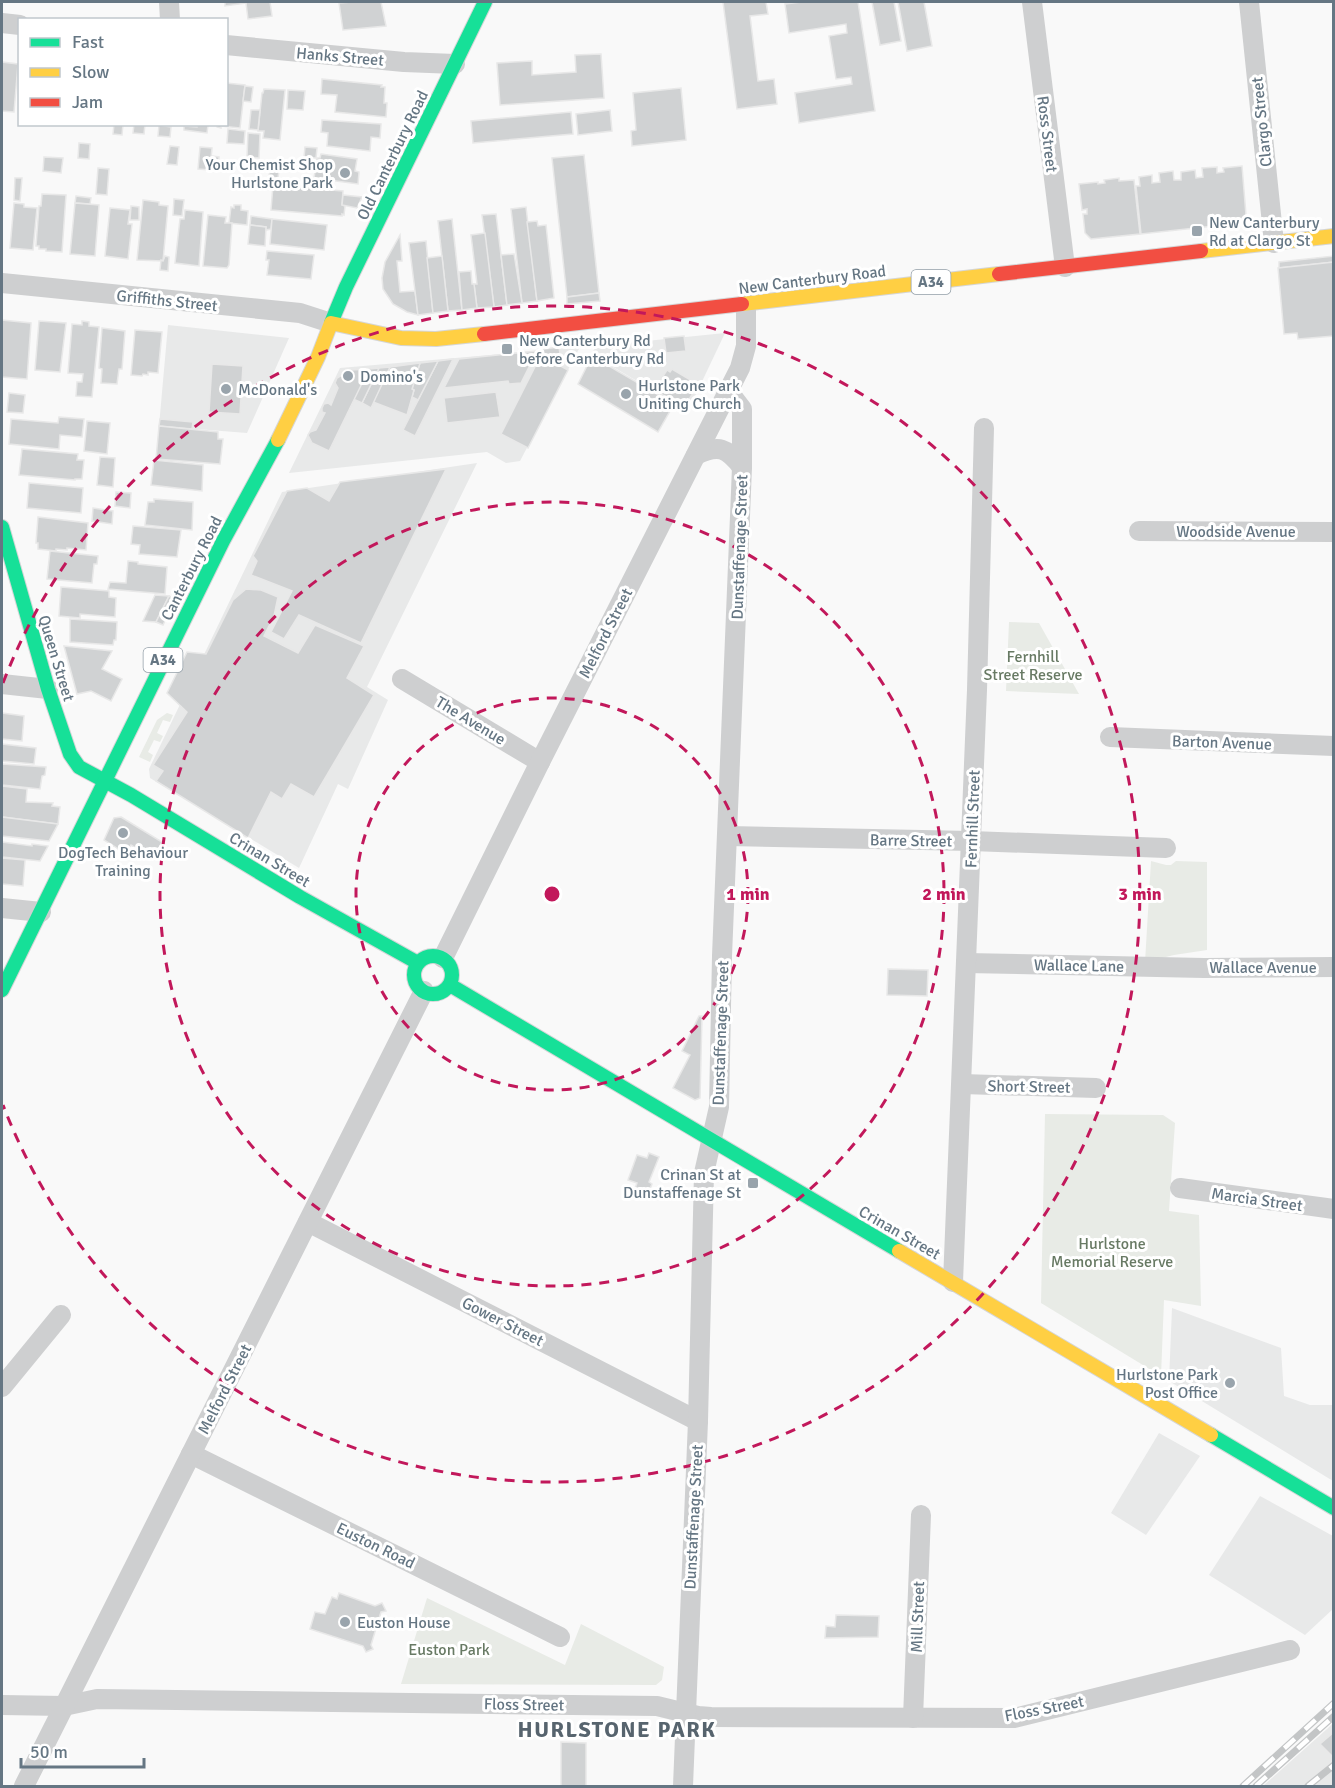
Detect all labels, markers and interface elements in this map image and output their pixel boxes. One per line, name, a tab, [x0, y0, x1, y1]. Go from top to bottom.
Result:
legend	[18, 18, 228, 126]
text: Fast	[72, 31, 104, 53]
street label: Hanks Street	[295, 43, 385, 71]
text: Slow	[72, 61, 109, 83]
street label: Clargo Street	[1247, 76, 1277, 168]
street label: Old Canterbury Road	[353, 87, 433, 223]
text: Jam	[72, 91, 103, 113]
street label: Ross Street	[1032, 95, 1062, 174]
place label: Your Chemist Shop Hurlstone Park	[205, 155, 333, 193]
marker: Your Chemist Shop Hurlstone Park	[338, 166, 352, 180]
place label: New Canterbury Rd at Clargo St	[1209, 213, 1320, 251]
marker: New Canterbury Rd at Clargo St	[1190, 224, 1204, 238]
street label: New Canterbury Road	[737, 261, 887, 299]
road number: A34	[912, 270, 950, 294]
street label: Griffiths Street	[115, 286, 219, 316]
place label: New Canterbury Rd before Canterbury Rd	[519, 331, 664, 369]
marker: New Canterbury Rd before Canterbury Rd	[500, 342, 514, 356]
place label: Domino's	[360, 367, 423, 387]
marker: Domino's	[341, 369, 355, 383]
place label: Hurlstone Park Uniting Church	[638, 376, 741, 414]
place label: McDonald's	[238, 380, 317, 400]
marker: McDonald's	[219, 382, 233, 396]
marker: Hurlstone Park Uniting Church	[619, 387, 633, 401]
street label: Dunstaffenage Street	[727, 474, 753, 620]
street label: Canterbury Road	[157, 513, 227, 624]
street label: Woodside Avenue	[1176, 522, 1296, 542]
street label: Melford Street	[575, 585, 637, 682]
street label: Queen Street	[33, 613, 79, 704]
park label: Fernhill Street Reserve	[983, 647, 1083, 685]
road number: A34	[144, 648, 182, 672]
street label: The Avenue	[432, 692, 509, 750]
street label: Barton Avenue	[1172, 731, 1272, 755]
street label: Fernhill Street	[961, 769, 985, 868]
marker: DogTech Behaviour Training	[116, 826, 130, 840]
street label: Crinan Street	[225, 828, 314, 892]
street label: Barre Street	[870, 830, 953, 852]
place label: DogTech Behaviour Training	[58, 843, 188, 881]
text: 1 min	[726, 883, 770, 905]
text: 2 min	[922, 883, 966, 905]
text: 3 min	[1118, 883, 1162, 905]
centre of rings	[542, 884, 562, 904]
street label: Wallace Lane	[1034, 955, 1124, 977]
street label: Wallace Avenue	[1209, 958, 1317, 978]
street label: Dunstaffenage Street	[708, 960, 734, 1106]
street label: Short Street	[987, 1076, 1071, 1098]
place label: Crinan St at Dunstaffenage St	[623, 1165, 741, 1203]
marker: Crinan St at Dunstaffenage St	[746, 1176, 760, 1190]
street label: Marcia Street	[1210, 1184, 1304, 1216]
street label: Crinan Street	[855, 1201, 944, 1264]
park label: Hurlstone Memorial Reserve	[1051, 1234, 1173, 1272]
street label: Gower Street	[458, 1293, 547, 1351]
street label: Melford Street	[194, 1341, 256, 1438]
place label: Hurlstone Park Post Office	[1116, 1365, 1218, 1403]
marker: Hurlstone Park Post Office	[1223, 1376, 1237, 1390]
street label: Dunstaffenage Street	[680, 1444, 708, 1590]
street label: Euston Road	[333, 1518, 418, 1573]
street label: Mill Street	[907, 1580, 929, 1653]
place label: Euston House	[357, 1613, 451, 1633]
marker: Euston House	[338, 1615, 352, 1629]
park label: Euston Park	[408, 1640, 490, 1660]
street label: Floss Street	[1003, 1691, 1086, 1726]
street label: Floss Street	[484, 1694, 565, 1716]
district label: HURLSTONE PARK	[518, 1716, 716, 1743]
scale bar	[21, 1731, 144, 1769]
text: 50 m	[30, 1741, 68, 1763]

